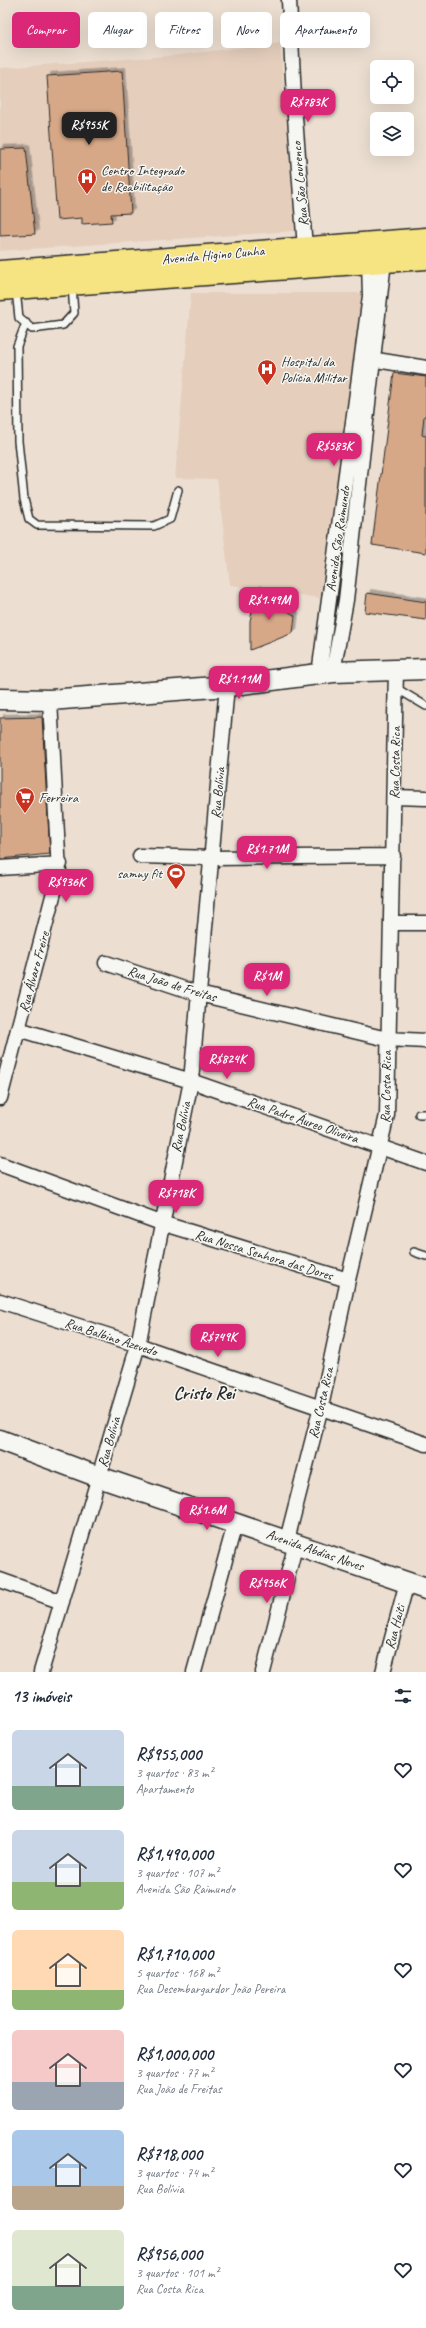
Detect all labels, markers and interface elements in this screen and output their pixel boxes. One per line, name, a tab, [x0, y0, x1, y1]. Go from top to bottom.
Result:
chip: Comprar	[12, 12, 80, 48]
chip: Alugar	[88, 12, 147, 48]
chip: Filtros	[155, 12, 213, 48]
chip: Novo	[221, 12, 272, 48]
chip: Apartamento	[280, 12, 370, 48]
map controls	[370, 60, 414, 156]
button: locate	[370, 60, 414, 104]
pin: R$783K	[275, 89, 341, 123]
text: R$783K	[289, 94, 327, 110]
pin: R$955K	[56, 112, 122, 146]
button: layers	[370, 112, 414, 156]
text: R$955K	[71, 117, 107, 133]
street label: Rua São Lourenco	[288, 139, 312, 227]
place label: Centro Integrado de Reabilitação	[101, 162, 186, 195]
hospital icon: Centro Integrado de Reabilitação	[76, 167, 98, 195]
street label: Avenida Higino Cunha	[161, 242, 266, 268]
place label: Hospital da Polícia Militar	[281, 353, 349, 386]
hospital icon: Hospital da Polícia Militar	[256, 358, 278, 386]
pin: R$583K	[301, 433, 367, 467]
text: R$583K	[316, 438, 352, 454]
street label: Avenida São Raimundo	[322, 483, 354, 593]
pin: R$1.49M	[232, 587, 306, 621]
text: R$1.49M	[248, 592, 290, 608]
pin: R$1.11M	[202, 666, 276, 700]
text: R$1.11M	[218, 671, 260, 687]
street label: Rua Costa Rica	[386, 725, 404, 799]
street label: Rua Bolívia	[207, 765, 229, 819]
supermarket icon: Ferreira	[14, 786, 36, 814]
place label: Ferreira	[39, 789, 79, 806]
pin: R$1.71M	[230, 836, 304, 870]
text: R$1.71M	[246, 841, 288, 857]
sports icon: samny fit	[165, 862, 187, 890]
place label: samny fit	[117, 865, 163, 882]
pin: R$936K	[33, 869, 99, 903]
text: R$936K	[47, 874, 85, 890]
street label: Rua Álvaro Freire	[15, 928, 53, 1014]
street label: Rua João de Freitas	[126, 962, 220, 1006]
pin: R$1M	[243, 963, 291, 997]
text: R$1M	[253, 968, 281, 984]
pin: R$824K	[194, 1046, 260, 1080]
street label: Rua Costa Rica	[377, 1049, 395, 1123]
text: R$824K	[208, 1051, 246, 1067]
street label: Rua Padre Áureo Oliveira	[245, 1093, 362, 1147]
street label: Rua Bolívia	[167, 1099, 195, 1154]
pin: R$718K	[143, 1180, 209, 1214]
text: R$718K	[157, 1185, 195, 1201]
street label: Rua Nossa Senhora das Dores	[193, 1226, 336, 1284]
street label: Rua Balbino Azevedo	[63, 1314, 161, 1361]
pin: R$749K	[185, 1324, 251, 1358]
text: R$749K	[200, 1329, 236, 1345]
street label: Rua Costa Rica	[305, 1365, 338, 1440]
district label: Cristo Rei	[174, 1382, 237, 1404]
street label: Rua Bolívia	[94, 1414, 125, 1469]
pin: R$1.6M	[174, 1497, 240, 1531]
text: R$1.6M	[189, 1502, 225, 1518]
street label: Avenida Abdias Neves	[264, 1525, 367, 1575]
pin: R$956K	[234, 1570, 300, 1604]
text: R$956K	[249, 1575, 286, 1591]
street label: Rua Haiti	[381, 1601, 410, 1651]
icon: filters	[392, 1685, 414, 1707]
text: 13 imóveis	[12, 1686, 71, 1707]
text: R$955,000	[136, 1744, 201, 1765]
icon: home	[44, 1746, 92, 1794]
icon: heart	[392, 1759, 414, 1781]
text: 3 quartos · 83 m²	[136, 1765, 213, 1781]
text: Apartamento	[136, 1781, 194, 1797]
text: R$1,490,000	[136, 1844, 213, 1865]
icon: home	[44, 1846, 92, 1894]
icon: heart	[392, 1859, 414, 1881]
text: 3 quartos · 107 m²	[136, 1865, 219, 1881]
text: Avenida São Raimundo	[136, 1881, 235, 1897]
text: R$1,710,000	[136, 1944, 213, 1965]
icon: home	[44, 1946, 92, 1994]
icon: heart	[392, 1959, 414, 1981]
text: 5 quartos · 168 m²	[136, 1965, 219, 1981]
text: Rua Desembargardor João Pereira	[136, 1981, 285, 1997]
text: R$1,000,000	[136, 2044, 213, 2065]
icon: home	[44, 2046, 92, 2094]
icon: heart	[392, 2059, 414, 2081]
text: 3 quartos · 77 m²	[136, 2065, 213, 2081]
text: Rua João de Freitas	[136, 2081, 221, 2097]
text: R$718,000	[136, 2144, 202, 2165]
icon: home	[44, 2146, 92, 2194]
icon: heart	[392, 2159, 414, 2181]
text: 3 quartos · 74 m²	[136, 2165, 213, 2181]
text: Rua Bolívia	[136, 2181, 184, 2197]
text: R$956,000	[136, 2244, 202, 2265]
icon: home	[44, 2246, 92, 2294]
icon: heart	[392, 2259, 414, 2281]
text: 3 quartos · 101 m²	[136, 2265, 219, 2281]
text: Rua Costa Rica	[136, 2281, 203, 2297]

